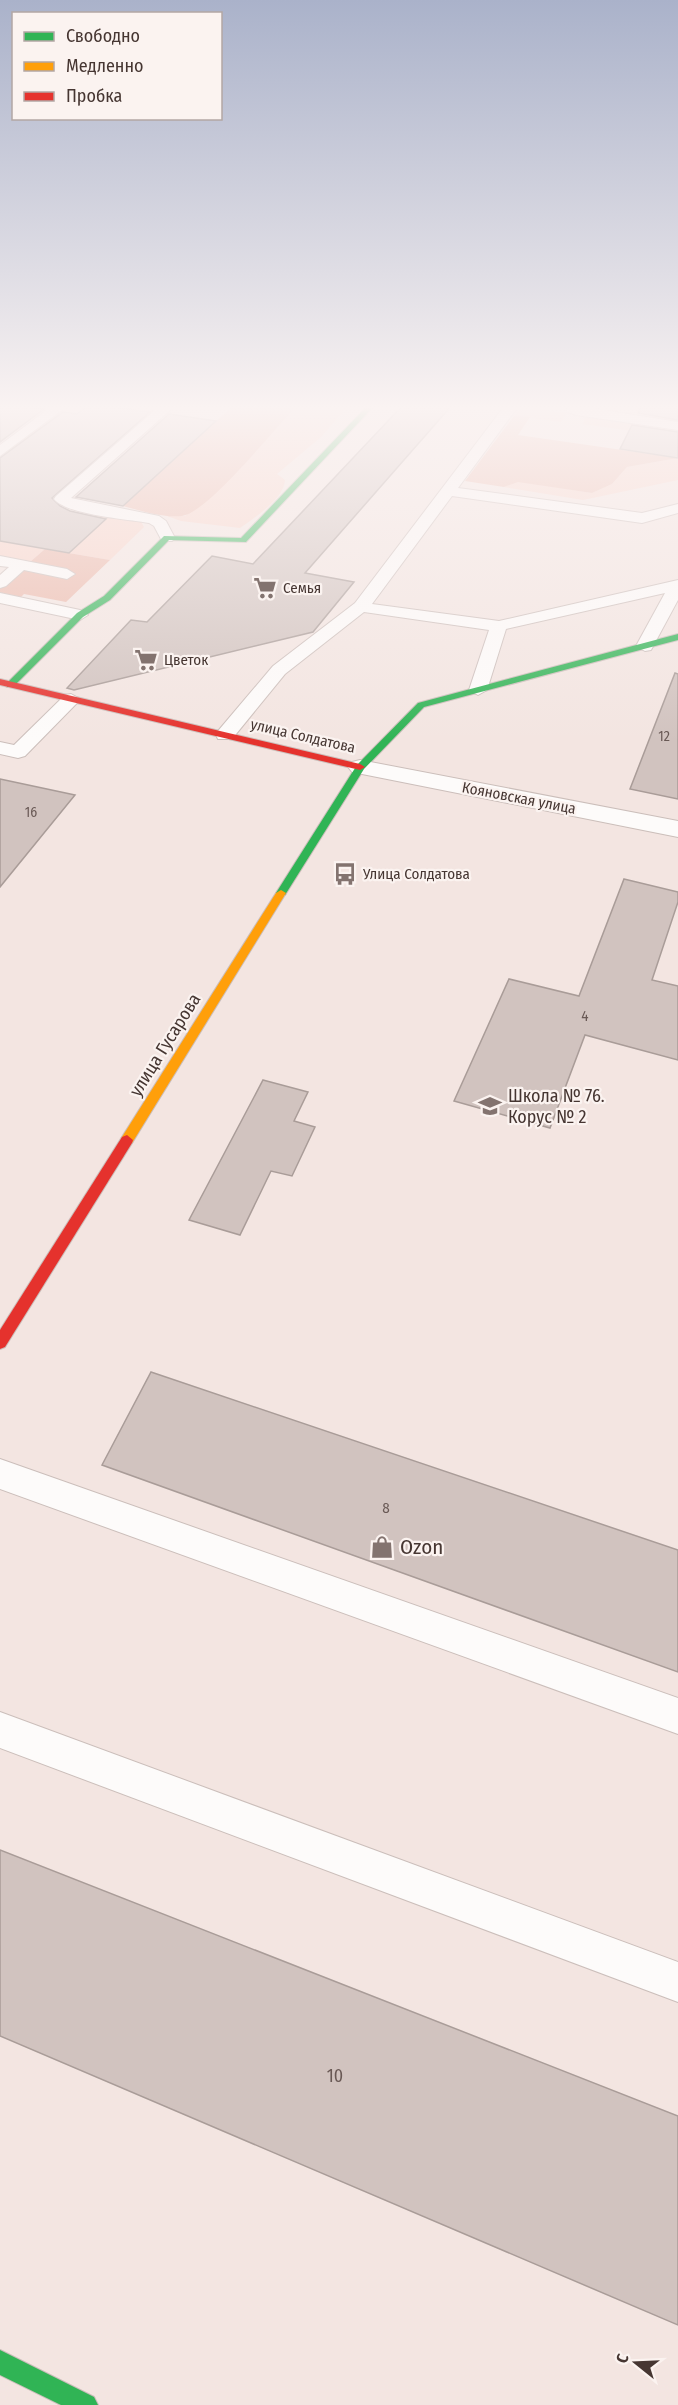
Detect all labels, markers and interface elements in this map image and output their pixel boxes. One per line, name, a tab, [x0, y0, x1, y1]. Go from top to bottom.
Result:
legend	[12, 12, 222, 120]
text: Свободно	[66, 25, 140, 47]
text: Медленно	[66, 55, 144, 77]
text: Пробка	[66, 85, 122, 107]
supermarket icon: Семья	[252, 575, 278, 601]
place label: Семья	[283, 579, 321, 597]
supermarket icon: Цветок	[133, 647, 159, 673]
place label: Цветок	[164, 651, 208, 669]
street label: улица Солдатова	[249, 715, 357, 757]
house number: 12	[658, 728, 670, 745]
street label: Кояновская улица	[461, 778, 577, 818]
house number: 16	[25, 804, 37, 821]
bus stop icon: Улица Солдатова	[332, 861, 358, 887]
place label: Улица Солдатова	[362, 865, 470, 883]
street label: улица Гусарова	[125, 989, 205, 1101]
house number: 4	[581, 1007, 589, 1025]
place label: Школа № 76. Корус № 2	[508, 1085, 605, 1128]
school or university icon: Школа № 76. Корус № 2	[477, 1093, 503, 1119]
house number: 8	[382, 1499, 390, 1517]
shop icon: Ozon	[369, 1534, 395, 1560]
place label: Ozon	[400, 1534, 443, 1560]
house number: 10	[327, 2065, 343, 2087]
north arrow	[606, 2333, 666, 2393]
text: С	[612, 2351, 633, 2365]

